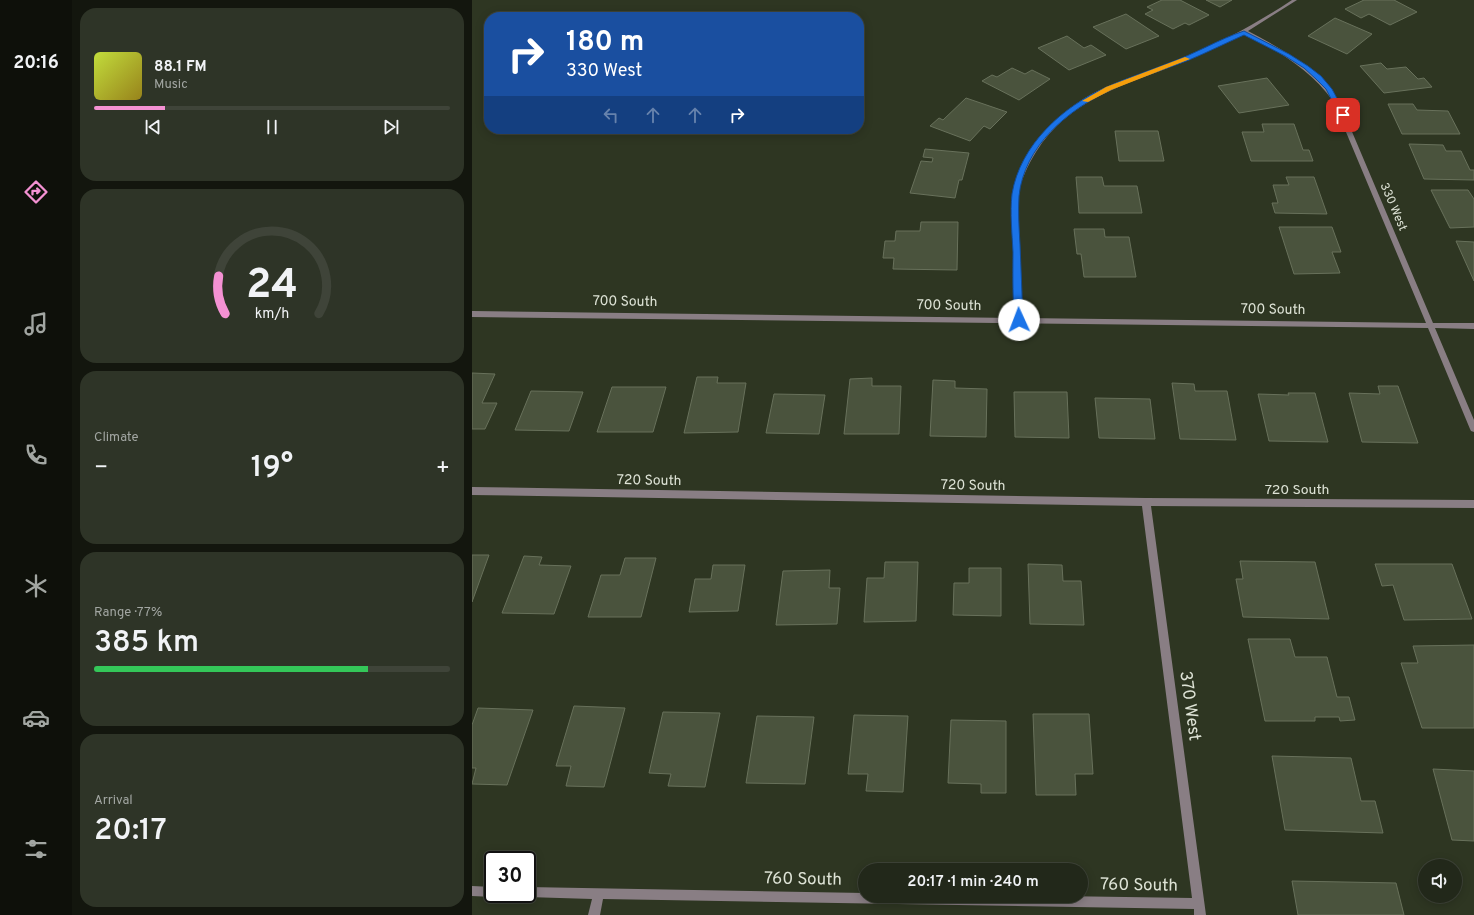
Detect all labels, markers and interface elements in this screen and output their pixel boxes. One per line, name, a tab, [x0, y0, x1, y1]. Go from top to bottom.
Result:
text: 180 m	[566, 25, 644, 61]
icon: right	[500, 28, 552, 80]
text: 20:16	[13, 52, 59, 75]
text: 88.1 FM	[154, 58, 207, 77]
text: 330 West	[566, 60, 642, 83]
text: Music	[154, 77, 188, 93]
pin	[1326, 98, 1360, 132]
icon: left	[600, 104, 622, 126]
icon: ahead	[642, 104, 664, 126]
icon: ahead	[684, 104, 706, 126]
icon: right	[726, 104, 748, 126]
icon: arrive	[1332, 104, 1354, 126]
icon: previous	[142, 116, 164, 138]
icon: pause	[261, 116, 283, 138]
icon: next	[380, 116, 402, 138]
icon: directions	[22, 178, 50, 206]
street label: 330 West	[1376, 180, 1410, 234]
text: 24	[246, 260, 298, 313]
street label: 700 South	[592, 293, 658, 311]
street label: 700 South	[916, 297, 982, 315]
position arrow	[998, 299, 1040, 341]
street label: 700 South	[1240, 301, 1306, 319]
text: km/h	[255, 305, 289, 323]
icon: music	[22, 310, 50, 338]
text: Climate	[94, 430, 139, 446]
icon: phone	[22, 441, 50, 469]
text: 19°	[251, 450, 293, 487]
text: −	[94, 455, 108, 482]
text: +	[436, 455, 450, 482]
street label: 720 South	[617, 472, 681, 490]
street label: 720 South	[941, 477, 1005, 495]
street label: 720 South	[1265, 482, 1329, 499]
icon: climate	[22, 572, 50, 600]
text: Range · 77%	[94, 605, 162, 621]
text: 385 km	[94, 625, 199, 662]
street label: 370 West	[1173, 670, 1205, 742]
icon: car	[22, 704, 50, 732]
text: Arrival	[94, 793, 133, 809]
text: 20:17	[94, 813, 167, 850]
icon: filters	[22, 835, 50, 863]
speed limit sign: 30	[484, 851, 536, 903]
map controls	[1418, 859, 1462, 903]
button: sound	[1418, 859, 1462, 903]
street label: 760 South	[764, 868, 842, 892]
text: 20:17 · 1 min · 240 m	[907, 873, 1039, 892]
street label: 760 South	[1100, 874, 1178, 898]

